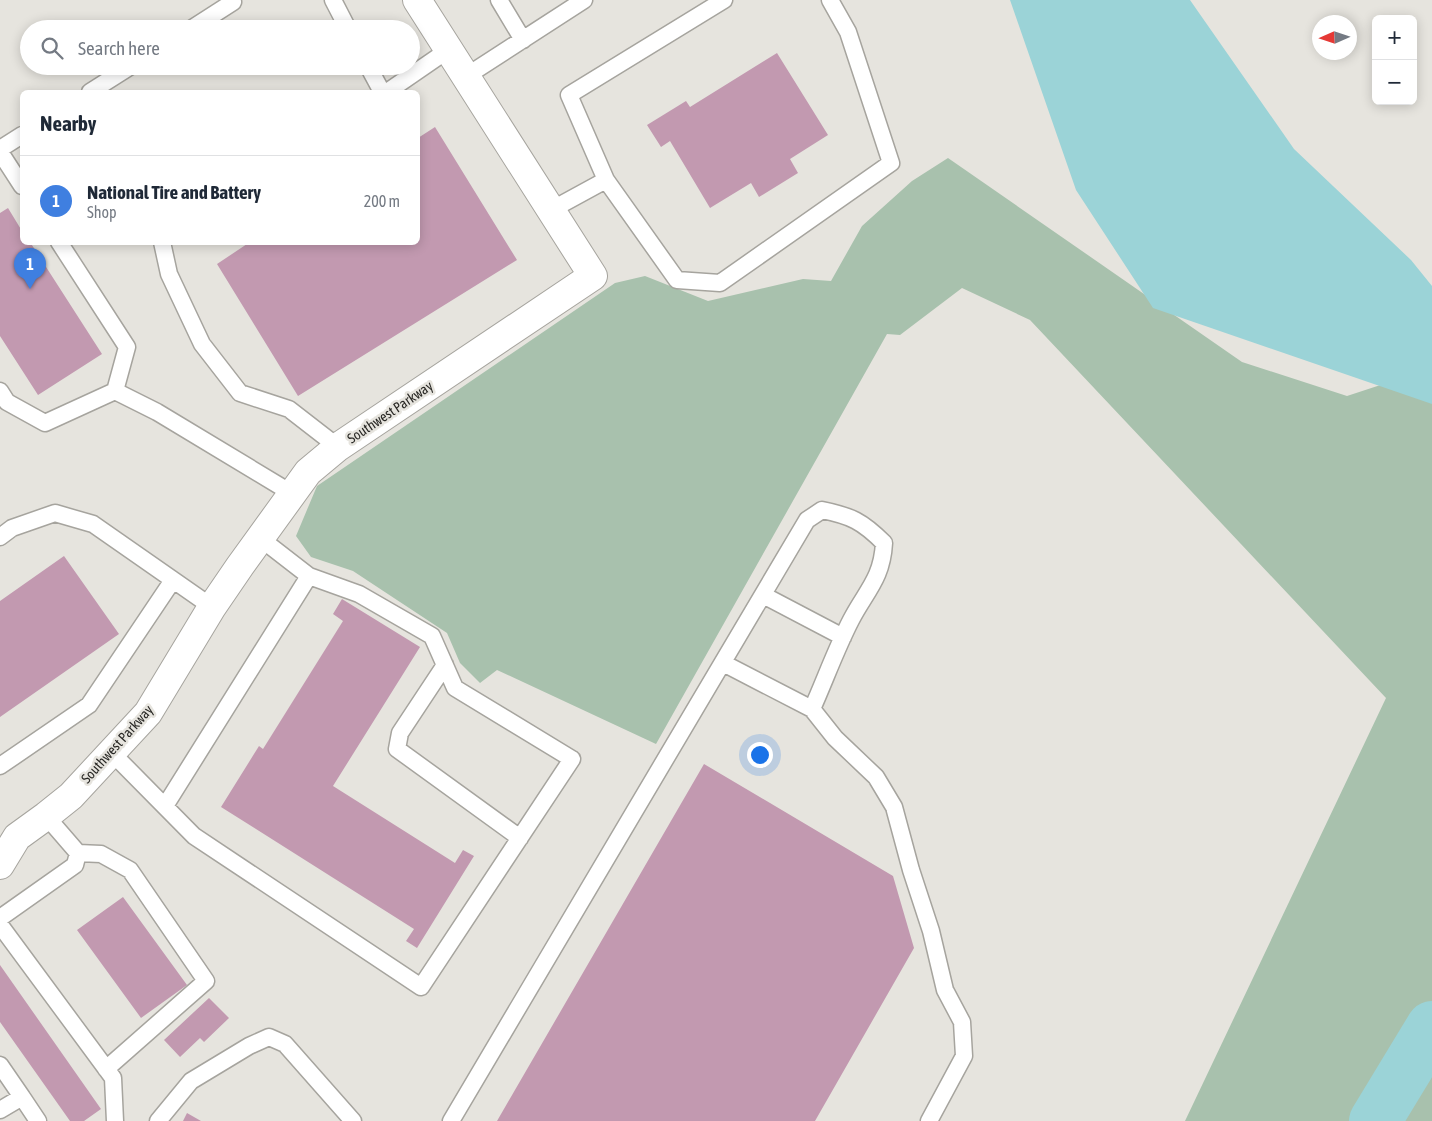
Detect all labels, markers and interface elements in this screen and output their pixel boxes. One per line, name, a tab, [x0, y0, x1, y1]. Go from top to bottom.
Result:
north arrow	[1312, 15, 1357, 60]
map controls	[1372, 15, 1417, 105]
button: +	[1372, 15, 1417, 60]
search box	[20, 20, 420, 75]
icon: search	[38, 34, 66, 62]
text: Search here	[78, 37, 160, 59]
button: −	[1372, 60, 1417, 105]
text: Nearby	[40, 111, 96, 135]
text: National Tire and Battery	[87, 181, 261, 203]
text: 1	[52, 192, 60, 210]
text: 200 m	[364, 192, 400, 210]
text: Shop	[87, 203, 117, 221]
pin: 1	[14, 248, 46, 289]
street label: Southwest Parkway	[344, 377, 436, 446]
street label: Southwest Parkway	[78, 702, 156, 786]
your location	[747, 742, 773, 768]

